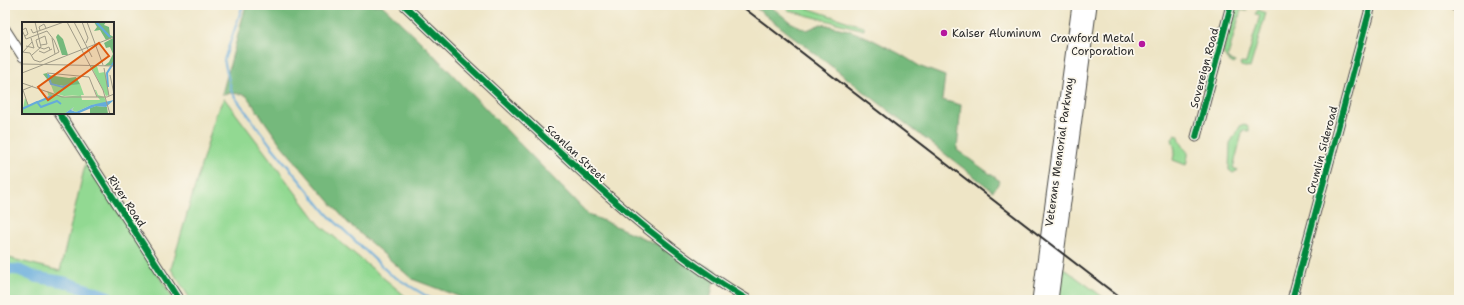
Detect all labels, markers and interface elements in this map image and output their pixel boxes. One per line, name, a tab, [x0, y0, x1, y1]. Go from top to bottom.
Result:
inset map	[22, 22, 114, 114]
place label: Kaiser Aluminum	[952, 26, 1041, 41]
street label: Sovereign Road	[1187, 26, 1222, 110]
marker: Kaiser Aluminum	[939, 28, 949, 38]
place label: Crawford Metal Corporation	[1050, 31, 1135, 59]
marker: Crawford Metal Corporation	[1137, 39, 1147, 49]
street label: Veterans Memorial Parkway	[1042, 77, 1077, 228]
street label: Crumlin Sideroad	[1304, 104, 1341, 196]
street label: Scanlan Street	[542, 121, 609, 185]
street label: River Road	[104, 172, 149, 230]

